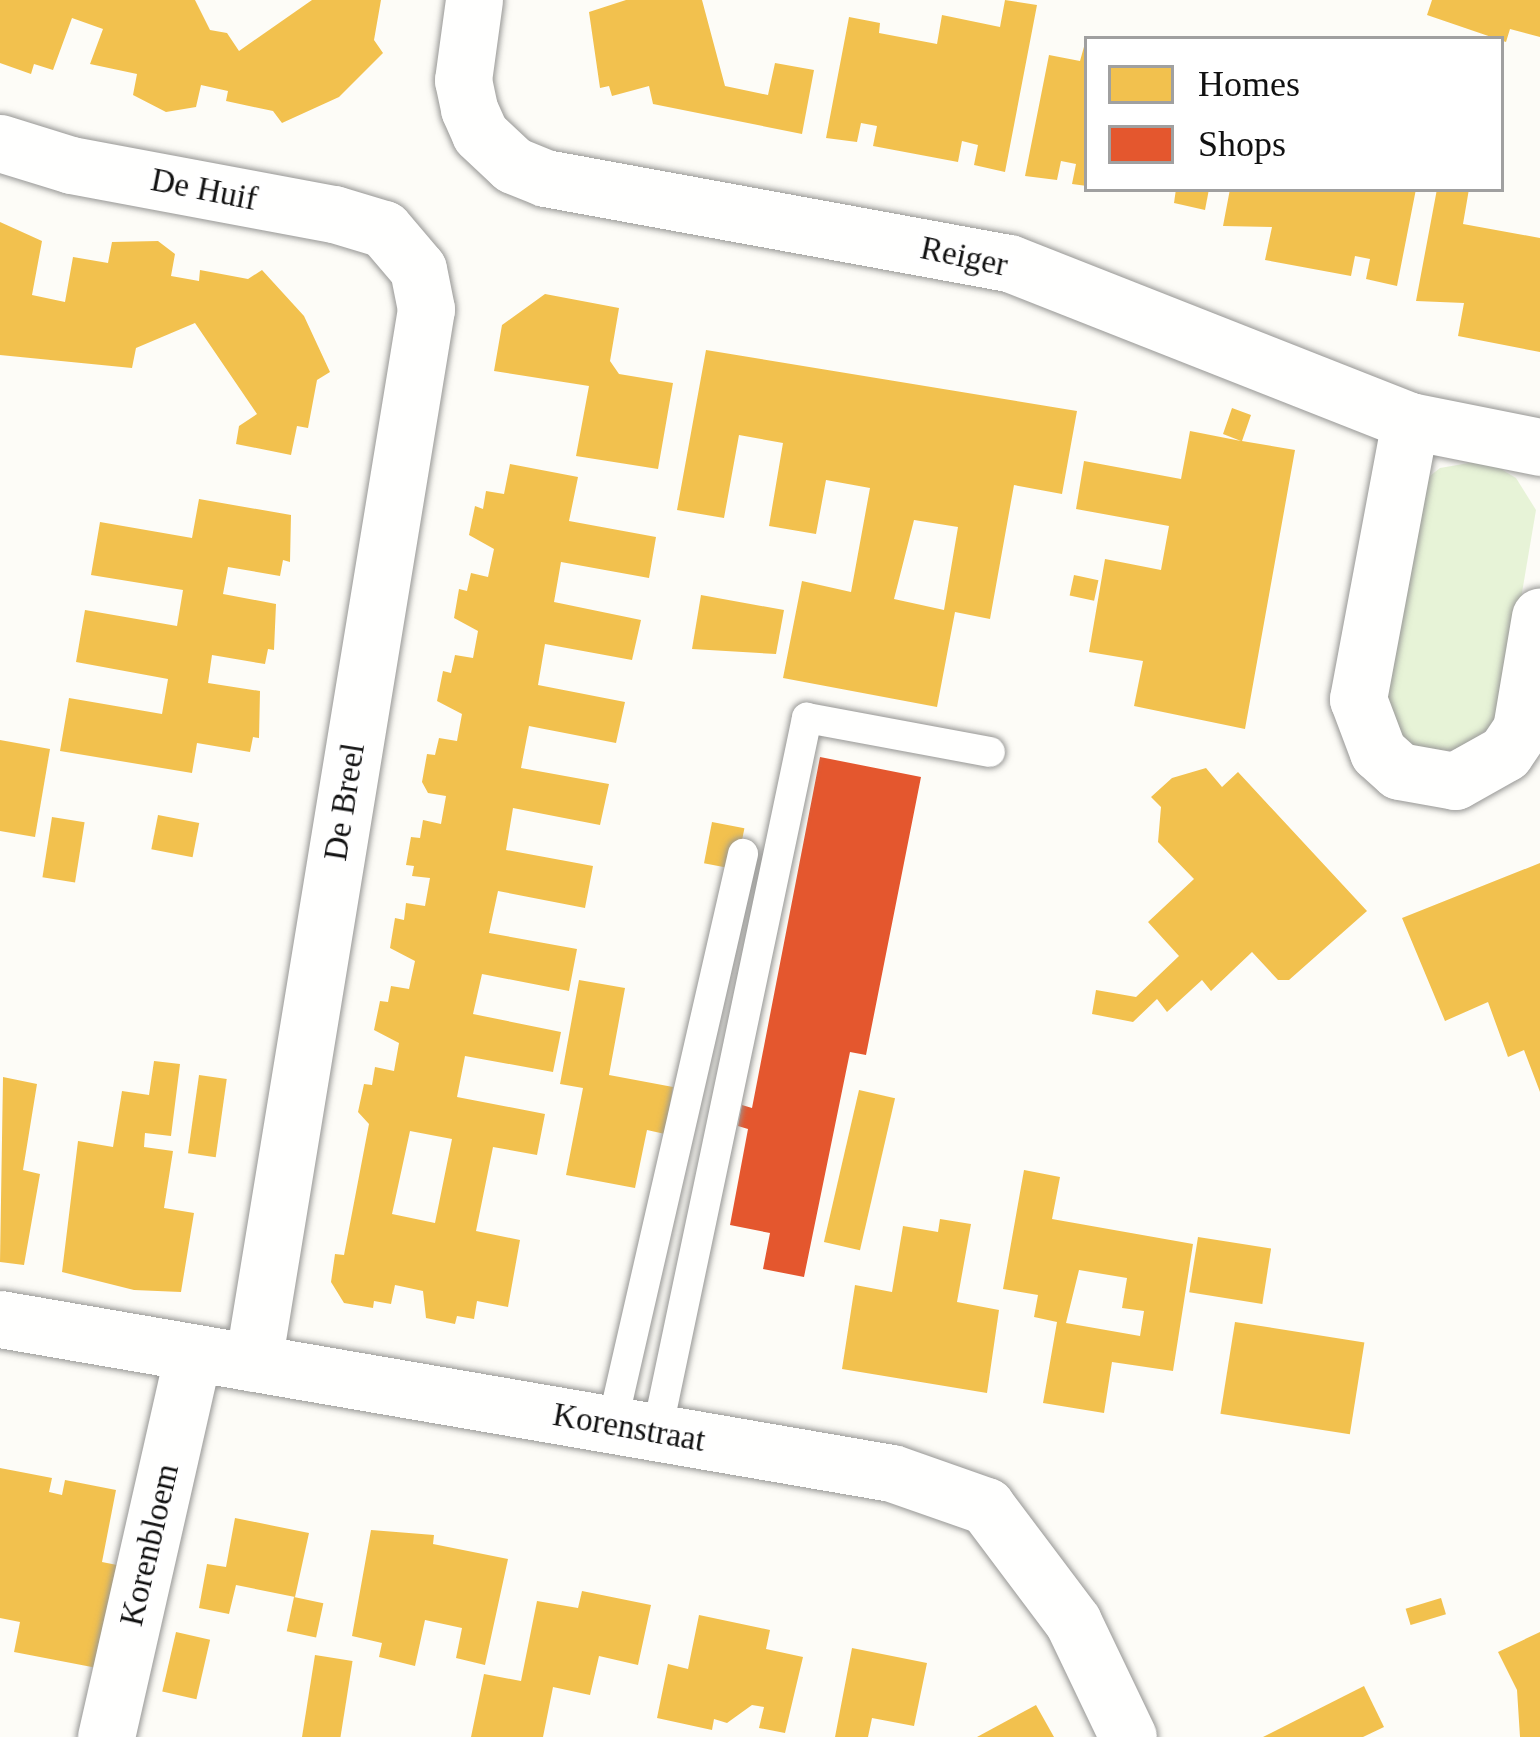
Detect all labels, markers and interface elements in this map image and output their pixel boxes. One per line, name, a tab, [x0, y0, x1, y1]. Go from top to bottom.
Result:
legend	[1084, 36, 1504, 192]
text: Homes	[1198, 64, 1300, 104]
text: Shops	[1198, 124, 1286, 164]
street label: De Huif	[148, 160, 260, 220]
street label: Reiger	[917, 228, 1011, 286]
street label: De Breel	[316, 741, 374, 863]
street label: Korenstraat	[550, 1395, 708, 1461]
street label: Korenbloem	[112, 1460, 188, 1630]

